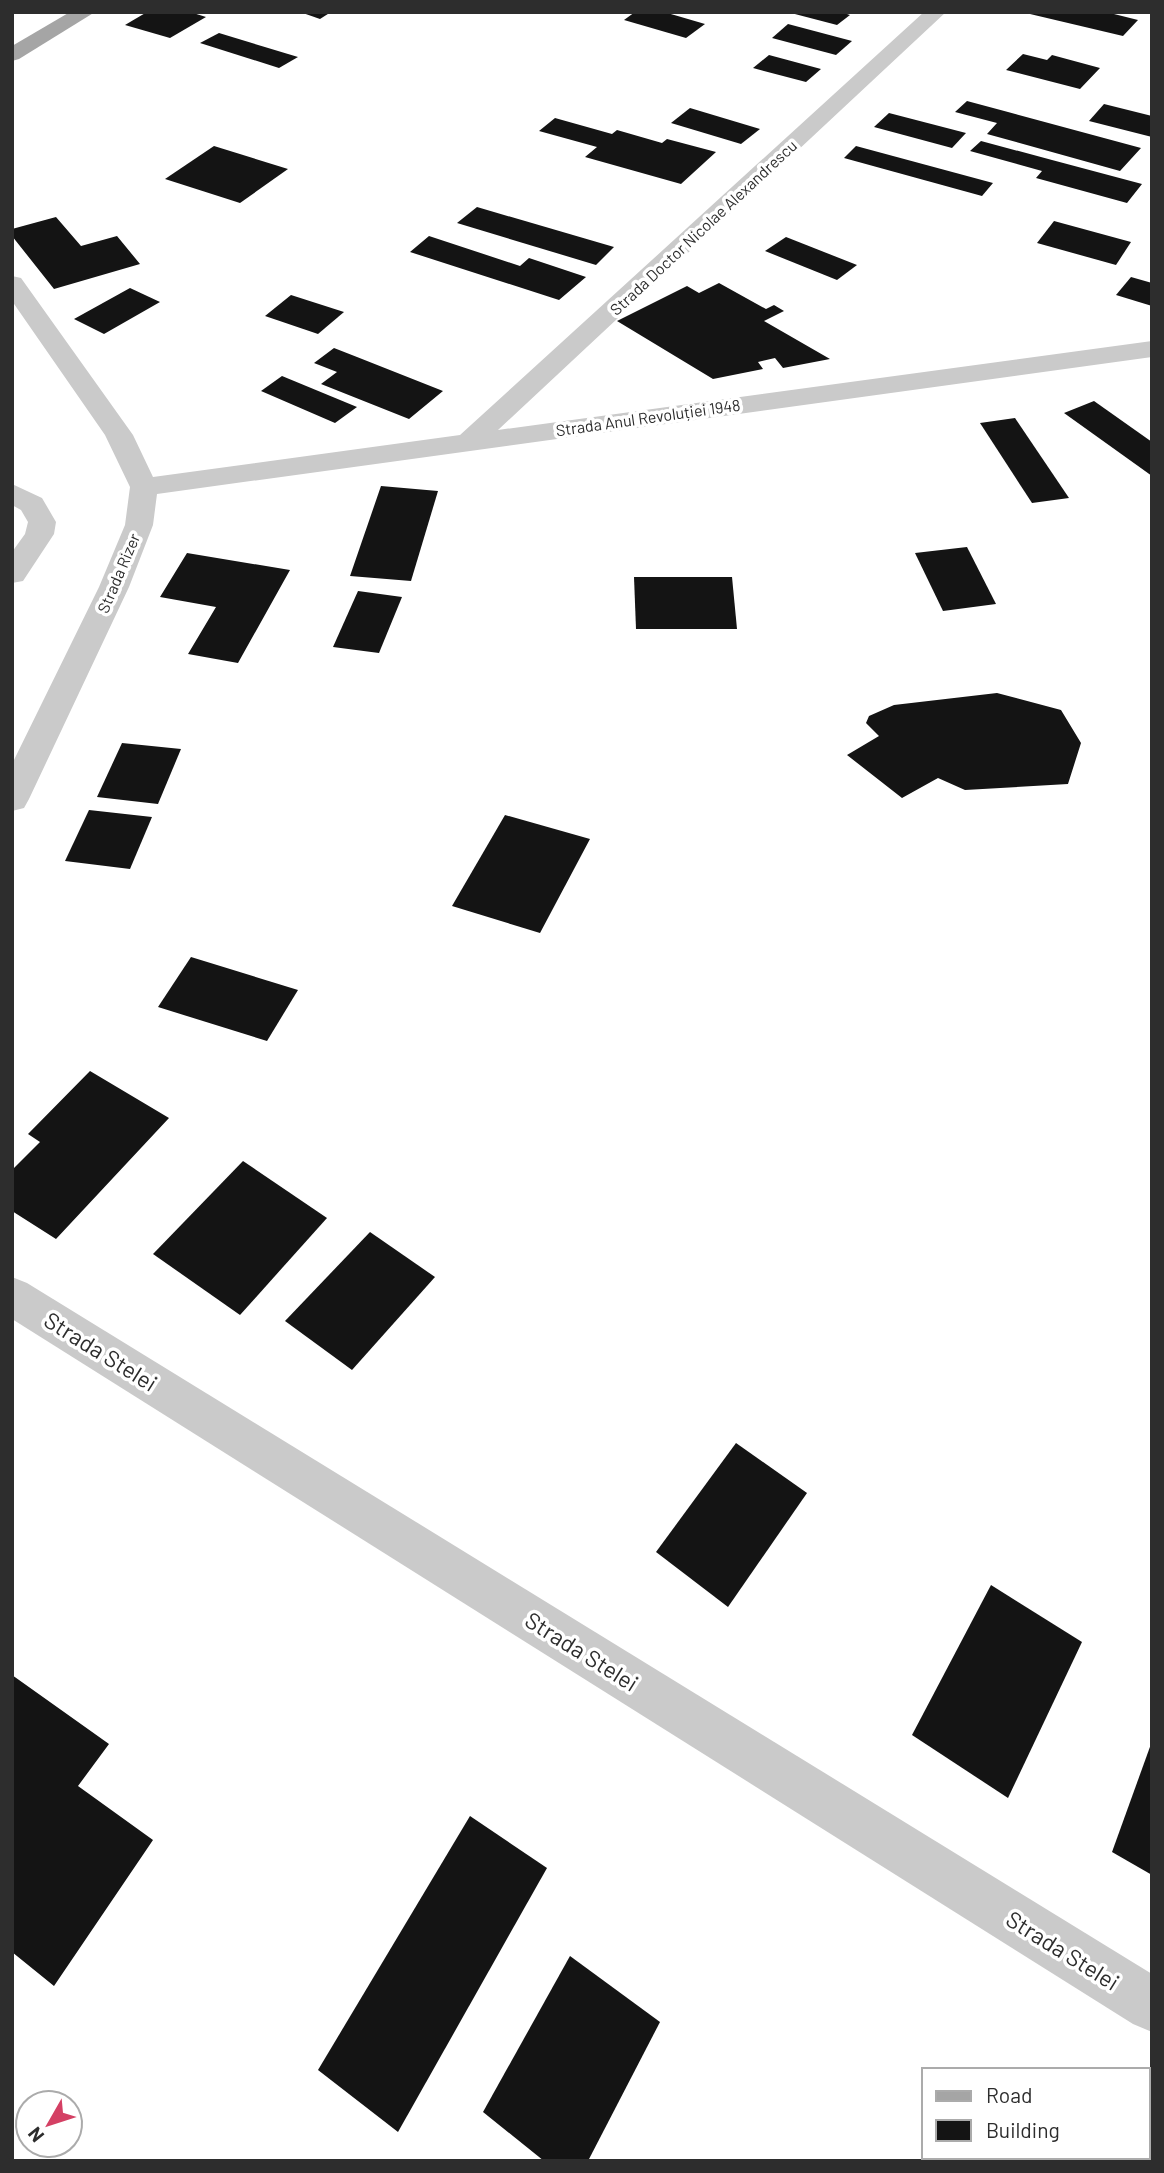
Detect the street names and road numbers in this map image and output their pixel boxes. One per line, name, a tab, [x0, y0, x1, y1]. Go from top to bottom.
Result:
street label: Strada Doctor Nicolae Alexandrescu	[606, 135, 800, 319]
street label: Strada Anul Revoluției 1948	[554, 395, 742, 439]
street label: Strada Rizer	[93, 530, 143, 616]
street label: Strada Stelei	[39, 1305, 163, 1397]
street label: Strada Stelei	[520, 1605, 644, 1697]
street label: Strada Stelei	[1001, 1904, 1125, 1996]

